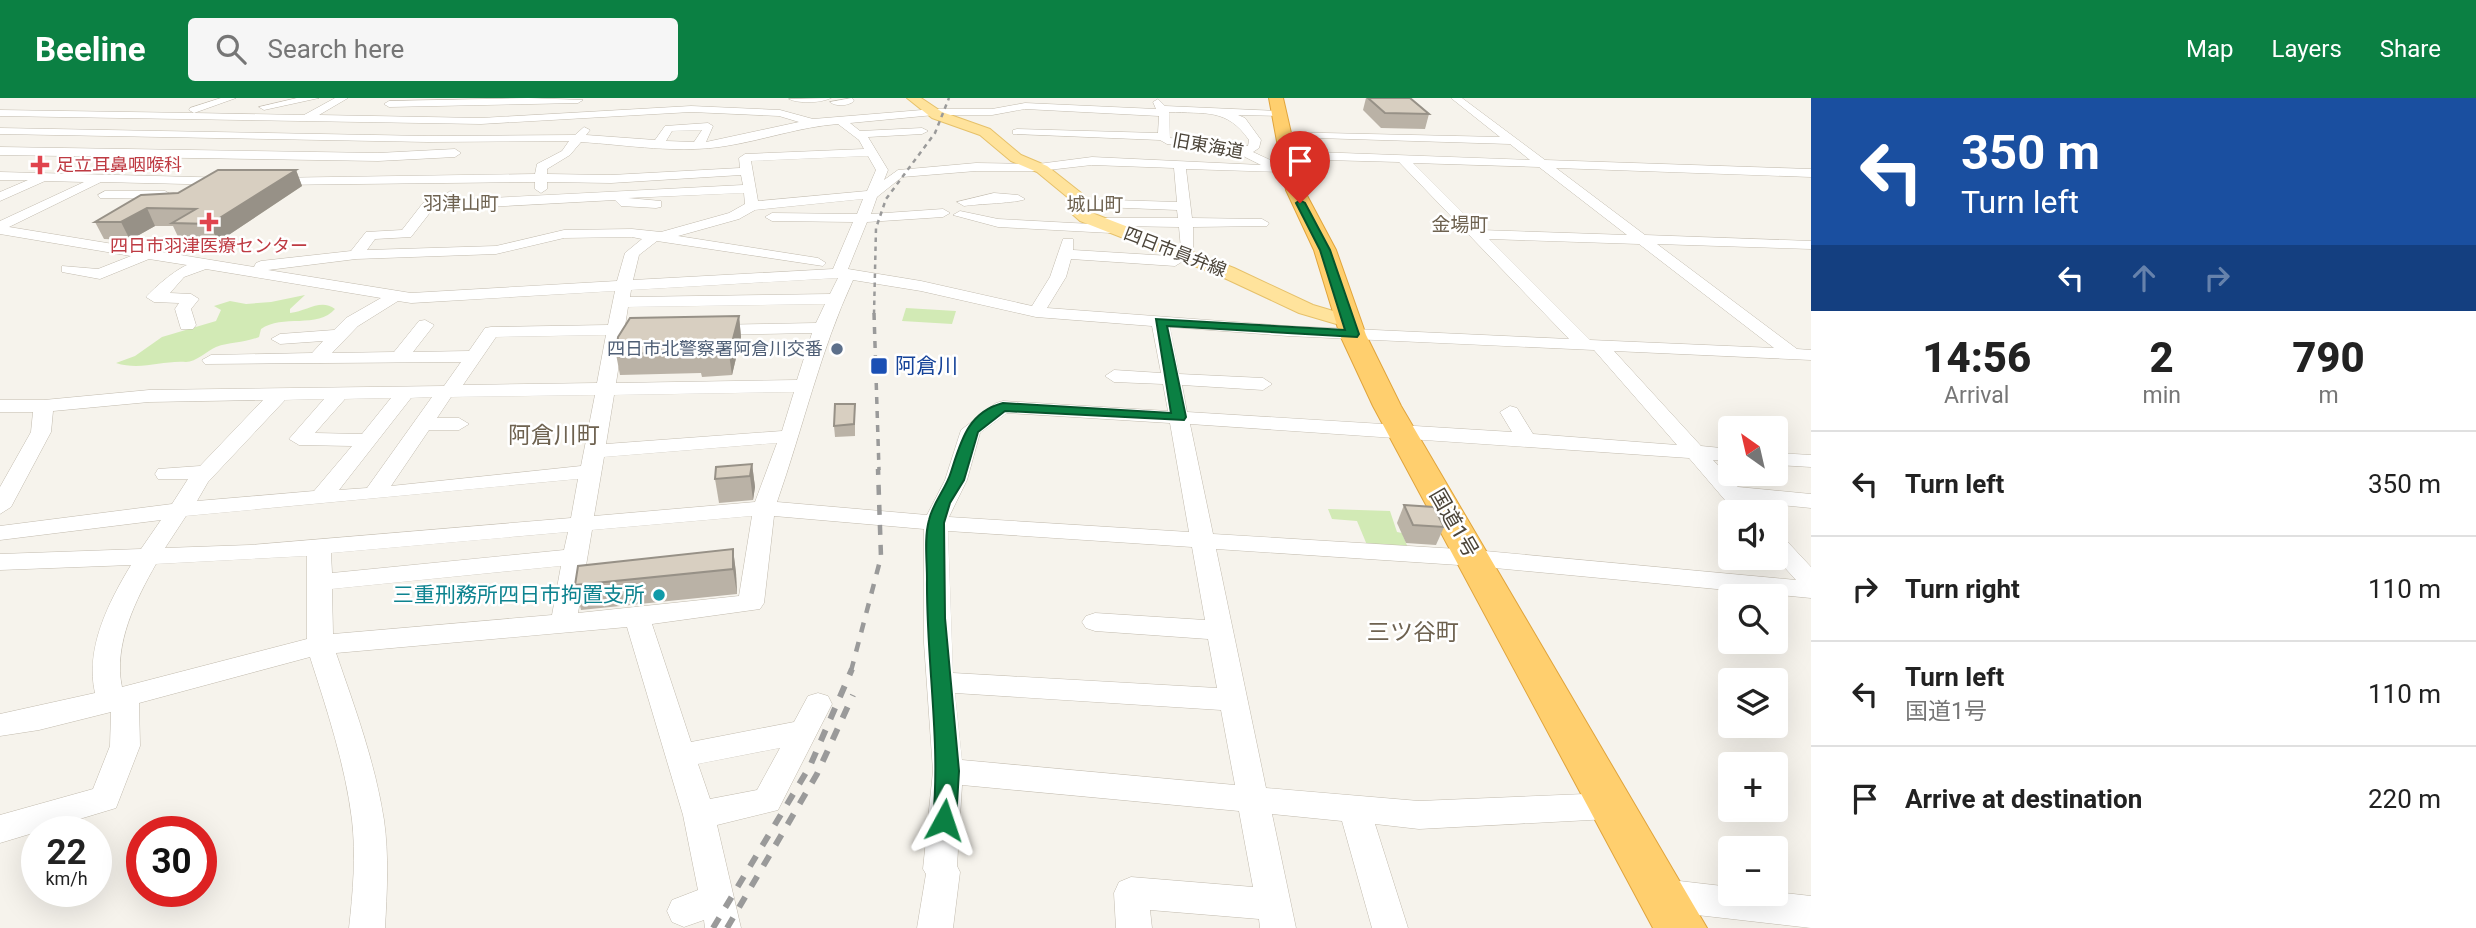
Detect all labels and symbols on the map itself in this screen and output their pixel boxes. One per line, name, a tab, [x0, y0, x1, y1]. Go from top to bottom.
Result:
street label: 旧東海道	[1171, 129, 1245, 162]
pin	[1270, 131, 1330, 203]
place label: 足立耳鼻咽喉科	[56, 154, 182, 175]
marker: 足立耳鼻咽喉科	[30, 155, 50, 175]
district label: 羽津山町	[423, 192, 499, 215]
district label: 城山町	[1066, 193, 1124, 216]
marker: 四日市羽津医療センター	[199, 212, 219, 232]
district label: 金場町	[1431, 213, 1489, 236]
street label: 四日市員弁線	[1121, 222, 1229, 281]
place label: 四日市羽津医療センター	[110, 235, 308, 256]
place label: 四日市北警察署阿倉川交番	[607, 338, 823, 359]
marker: 四日市北警察署阿倉川交番	[829, 341, 845, 357]
place label: 阿倉川	[895, 354, 958, 378]
marker: 阿倉川	[869, 356, 889, 376]
north arrow	[1718, 416, 1788, 486]
district label: 阿倉川町	[508, 422, 600, 449]
street label: 国道1号	[1425, 485, 1483, 561]
place label: 三重刑務所四日市拘置支所	[393, 583, 645, 607]
marker: 三重刑務所四日市拘置支所	[651, 587, 667, 603]
district label: 三ツ谷町	[1367, 619, 1459, 646]
position arrow	[907, 783, 981, 857]
speed limit sign: 30	[126, 816, 217, 907]

